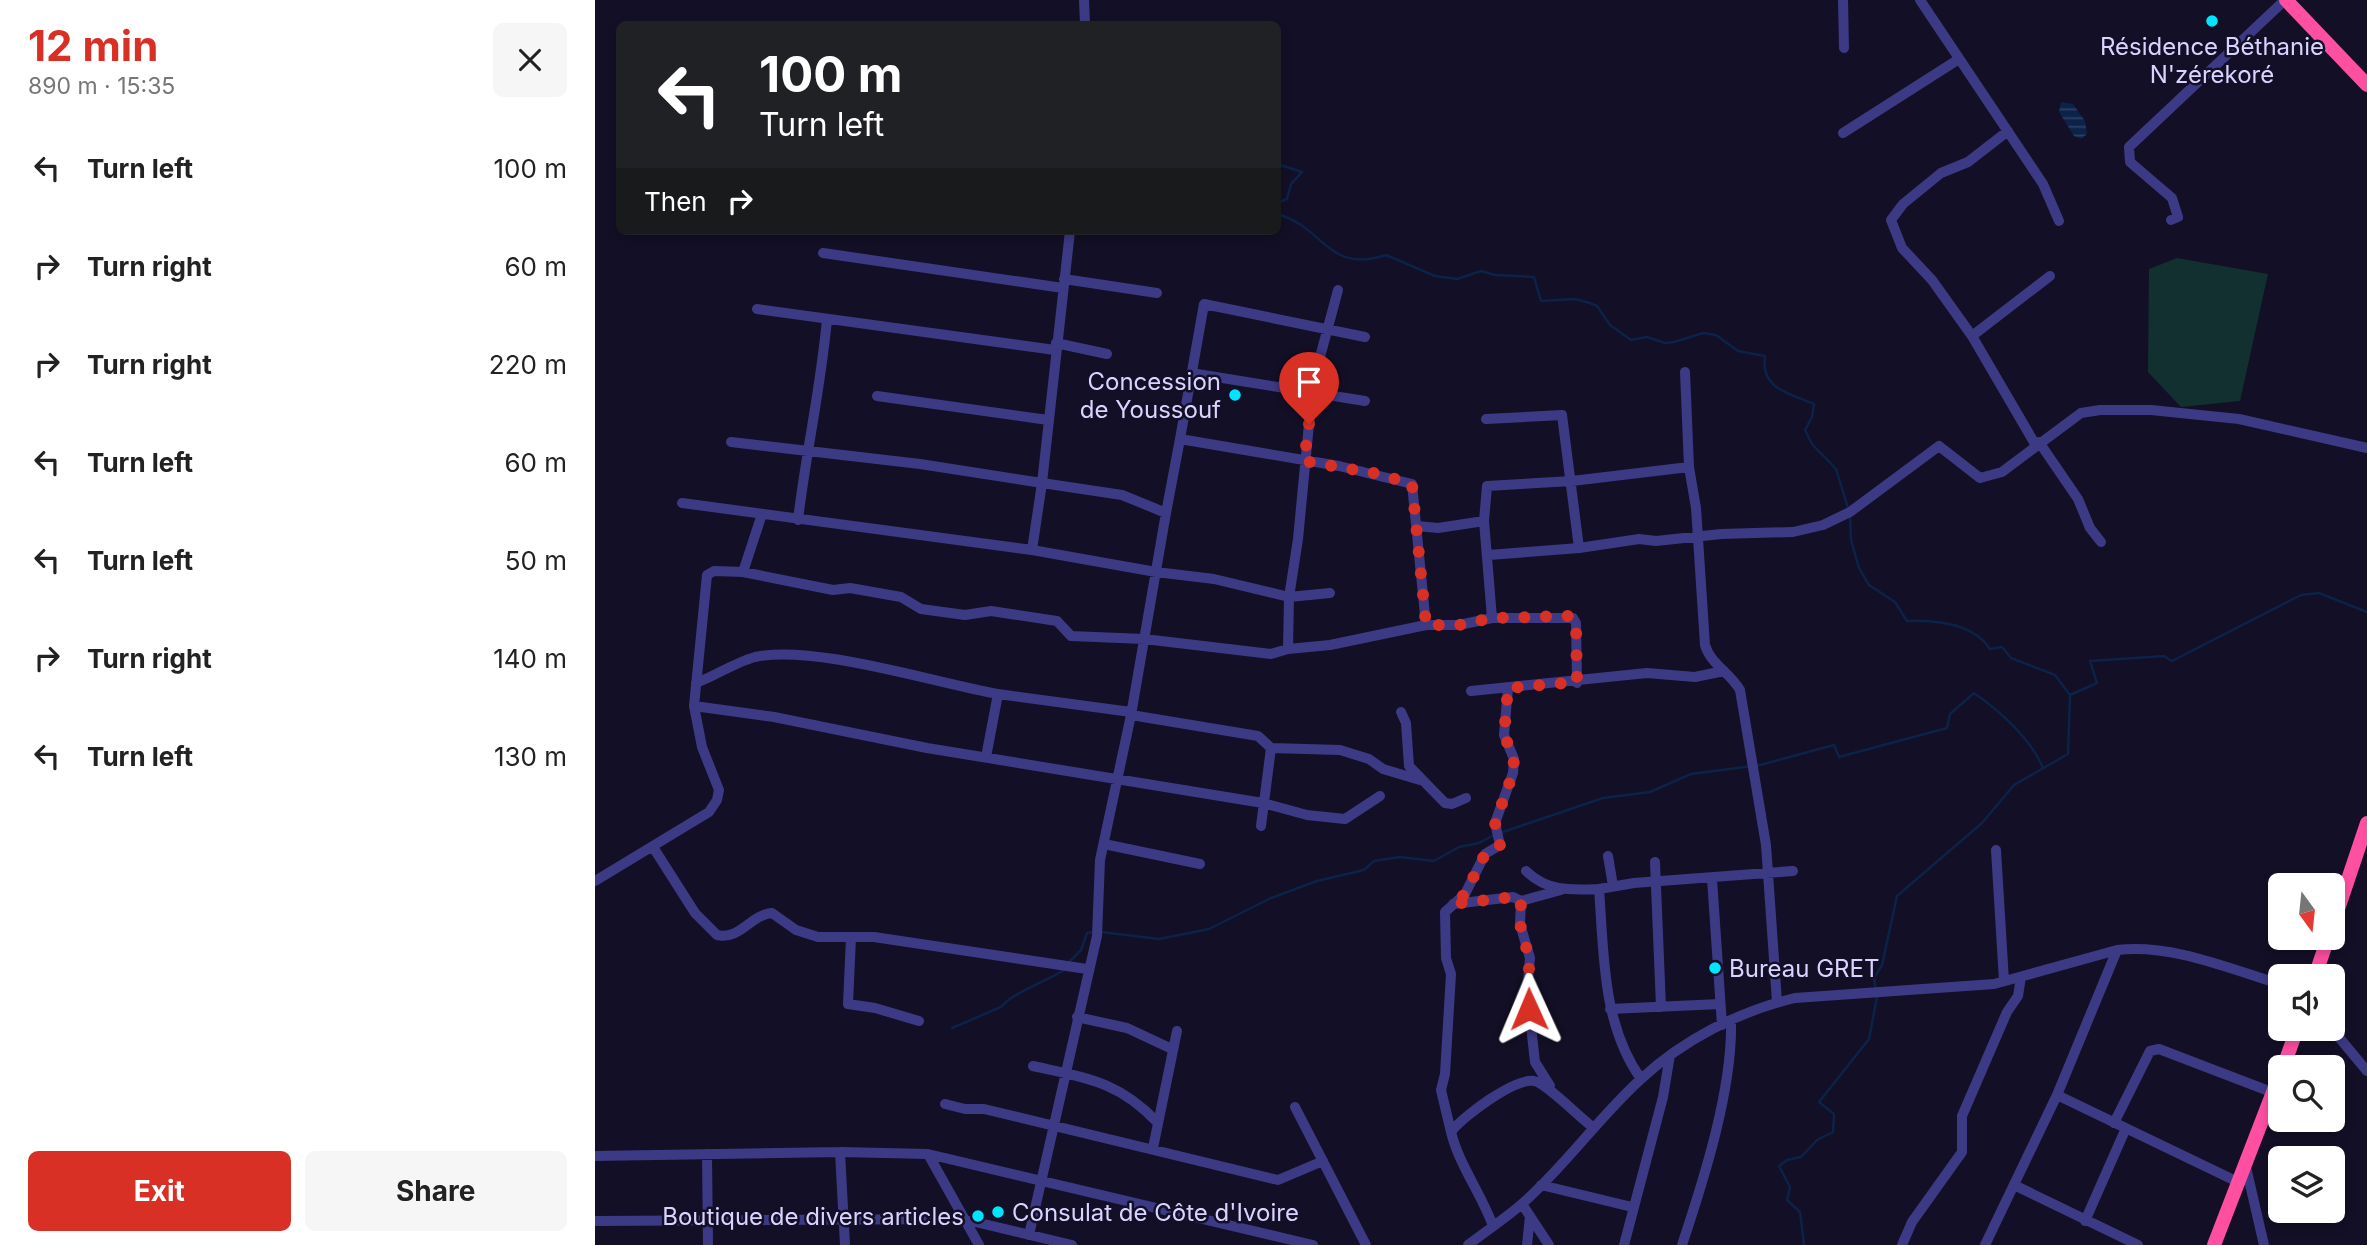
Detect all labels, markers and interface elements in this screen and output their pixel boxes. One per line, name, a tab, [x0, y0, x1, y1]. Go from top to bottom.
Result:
marker: Résidence Béthanie N'zérekoré	[2204, 13, 2220, 29]
text: 12 min	[28, 20, 158, 71]
button: close	[493, 23, 567, 97]
place label: Résidence Béthanie N'zérekoré	[2100, 32, 2324, 89]
text: 100 m	[759, 45, 903, 104]
icon: left	[644, 49, 735, 140]
text: 890 m · 15:35	[28, 72, 175, 100]
text: Turn left	[759, 105, 884, 144]
icon: left	[28, 149, 66, 187]
text: Turn left	[87, 153, 193, 184]
text: 100 m	[494, 153, 567, 184]
icon: right	[721, 182, 759, 220]
text: Then	[644, 186, 707, 217]
icon: right	[28, 247, 66, 285]
text: Turn right	[87, 251, 212, 282]
text: 60 m	[504, 251, 567, 282]
icon: right	[28, 345, 66, 383]
text: Turn right	[87, 349, 212, 380]
text: 220 m	[489, 349, 567, 380]
pin	[1279, 352, 1339, 424]
icon: arrive	[1290, 363, 1328, 401]
place label: Concession de Youssouf	[1080, 367, 1221, 424]
marker: Concession de Youssouf	[1227, 387, 1243, 403]
icon: left	[28, 443, 66, 481]
text: Turn left	[87, 447, 193, 478]
text: 60 m	[504, 447, 567, 478]
icon: left	[28, 541, 66, 579]
text: Turn left	[87, 545, 193, 576]
text: 50 m	[505, 545, 567, 576]
icon: right	[28, 639, 66, 677]
text: Turn right	[87, 643, 212, 674]
text: 140 m	[493, 643, 567, 674]
icon: left	[28, 737, 66, 775]
text: Turn left	[87, 741, 193, 772]
text: 130 m	[494, 741, 567, 772]
north arrow	[2268, 873, 2345, 950]
map controls	[2268, 873, 2345, 1223]
place label: Bureau GRET	[1729, 954, 1879, 983]
marker: Bureau GRET	[1707, 960, 1723, 976]
button: sound	[2268, 964, 2345, 1041]
position arrow	[1492, 972, 1566, 1046]
button: search	[2268, 1055, 2345, 1132]
button: layers	[2268, 1146, 2345, 1223]
button: Exit	[28, 1151, 291, 1231]
button: Share	[305, 1151, 567, 1231]
place label: Consulat de Côte d'Ivoire	[1012, 1198, 1299, 1227]
place label: Boutique de divers articles	[662, 1202, 964, 1231]
marker: Consulat de Côte d'Ivoire	[990, 1204, 1006, 1220]
marker: Boutique de divers articles	[970, 1208, 986, 1224]

